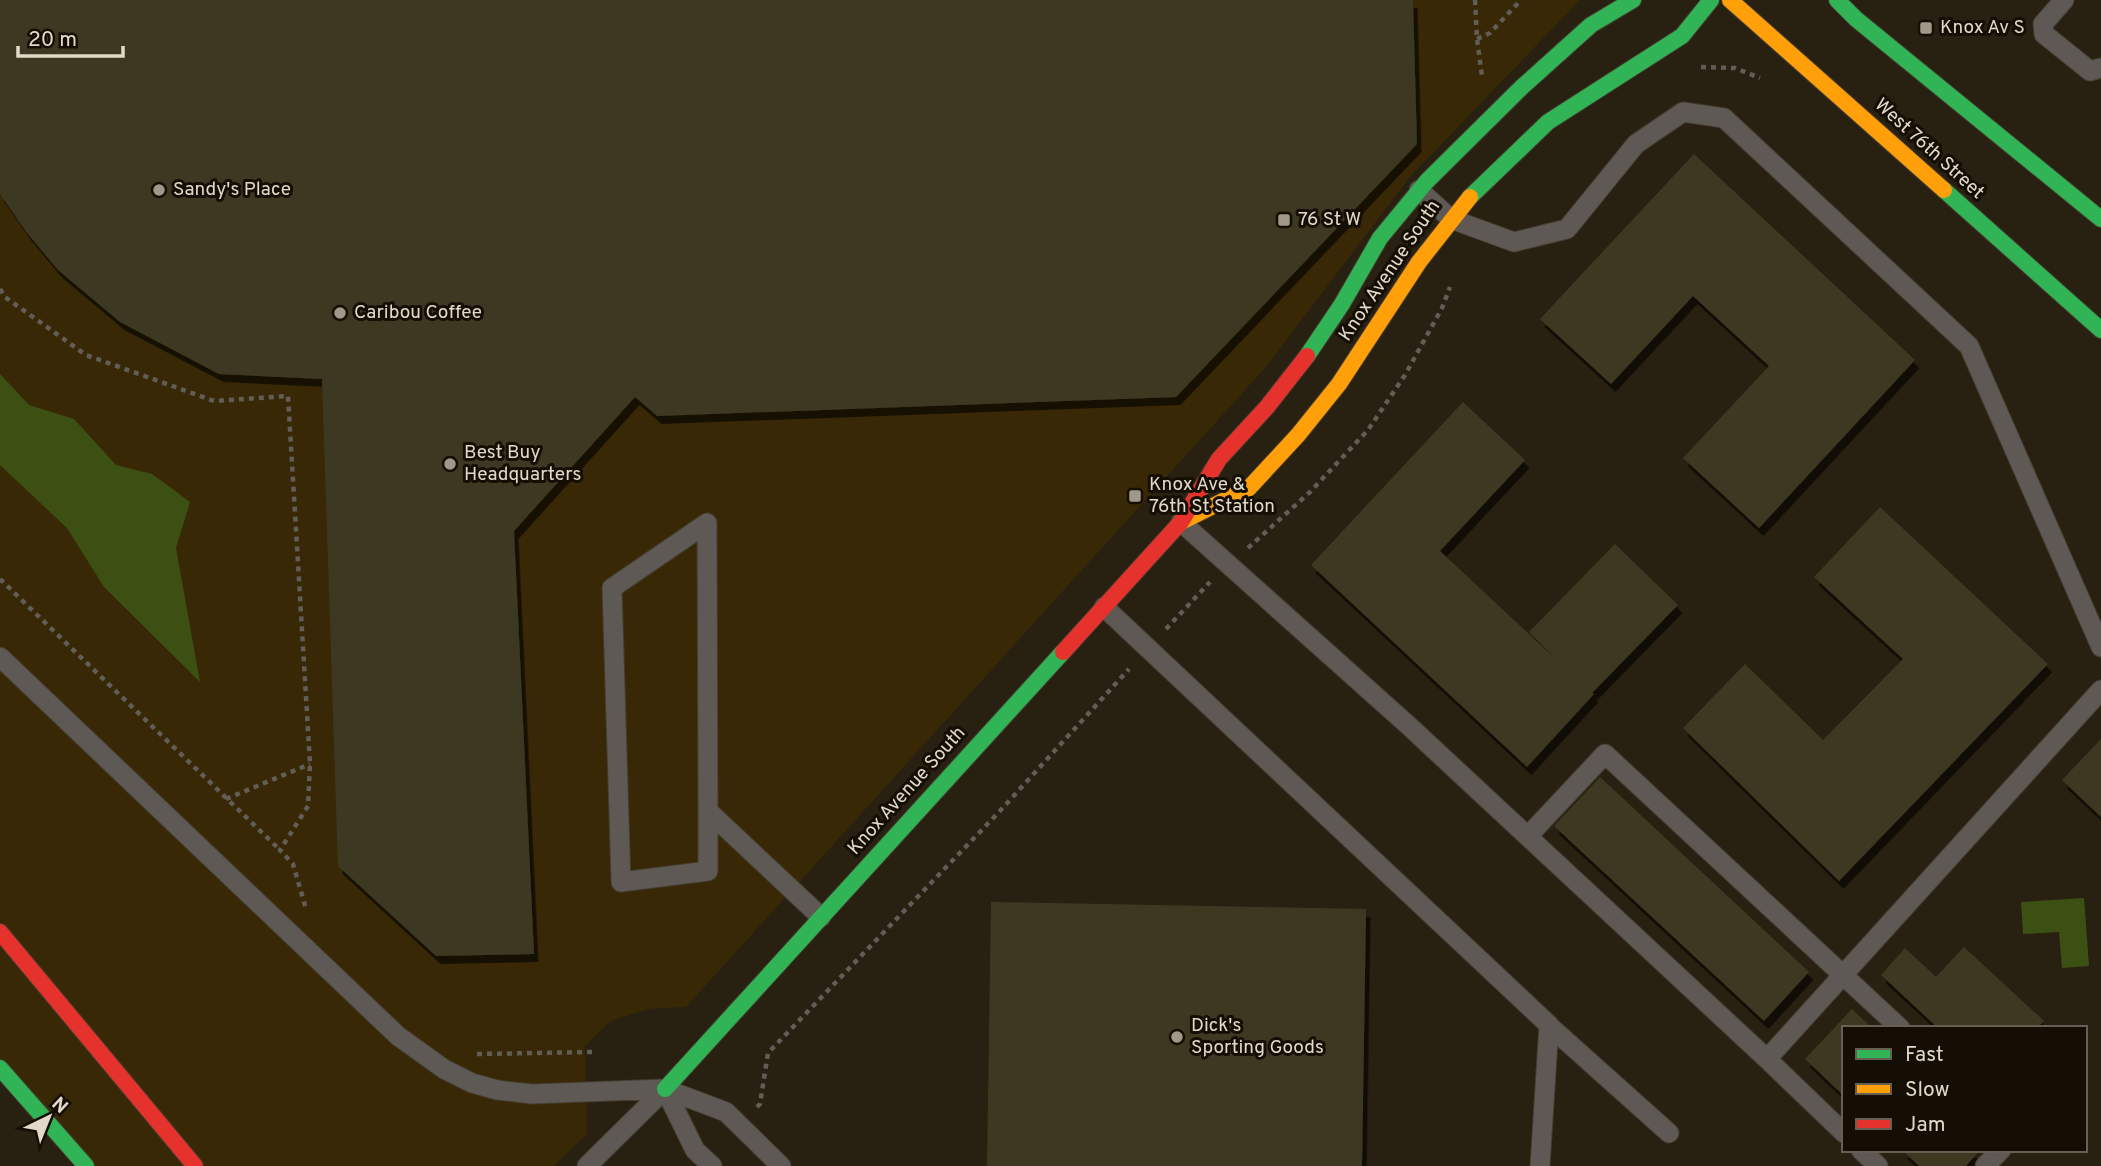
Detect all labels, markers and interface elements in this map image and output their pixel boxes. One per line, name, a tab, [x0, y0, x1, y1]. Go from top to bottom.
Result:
scale bar	[18, 14, 122, 58]
place label: Knox Av S	[1940, 16, 2025, 40]
marker: Knox Av S	[1918, 20, 1934, 36]
text: 20 m	[28, 27, 77, 54]
street label: West 76th Street	[1869, 93, 1989, 205]
place label: Sandy's Place	[173, 178, 291, 202]
marker: Sandy's Place	[151, 182, 167, 198]
street label: Knox Avenue South	[1334, 196, 1446, 346]
place label: 76 St W	[1298, 208, 1361, 232]
marker: 76 St W	[1276, 212, 1292, 228]
place label: Caribou Coffee	[354, 301, 482, 325]
marker: Caribou Coffee	[332, 305, 348, 321]
place label: Best Buy Headquarters	[464, 441, 581, 487]
marker: Best Buy Headquarters	[442, 456, 458, 472]
place label: Knox Ave & 76th St Station	[1149, 473, 1275, 519]
marker: Knox Ave & 76th St Station	[1127, 488, 1143, 504]
street label: Knox Avenue South	[843, 722, 971, 860]
place label: Dick's Sporting Goods	[1191, 1014, 1324, 1060]
legend	[1842, 1026, 2087, 1152]
marker: Dick's Sporting Goods	[1169, 1029, 1185, 1045]
text: Fast	[1905, 1042, 1944, 1069]
text: Slow	[1905, 1077, 1950, 1104]
north arrow	[14, 1082, 84, 1152]
text: N	[46, 1093, 72, 1119]
text: Jam	[1905, 1112, 1946, 1139]

